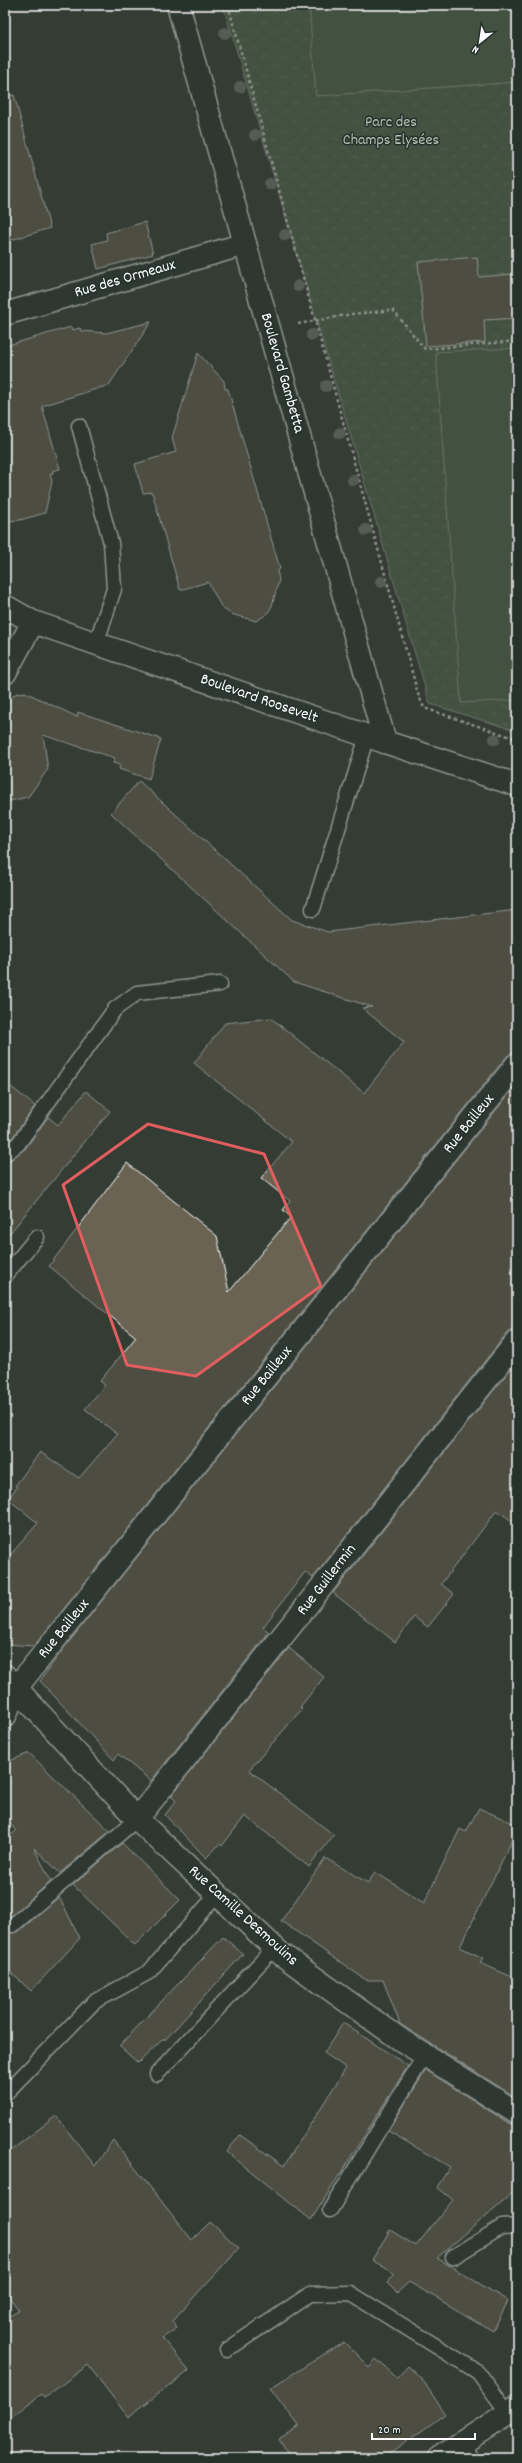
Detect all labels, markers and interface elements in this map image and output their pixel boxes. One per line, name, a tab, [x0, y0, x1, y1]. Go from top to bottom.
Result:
north arrow	[460, 22, 500, 62]
text: N	[469, 40, 482, 57]
park label: Parc des Champs Elysées	[343, 111, 439, 152]
street label: Rue des Ormeaux	[72, 254, 178, 304]
street label: Boulevard Gambetta	[254, 310, 310, 436]
street label: Boulevard Roosevelt	[197, 668, 321, 730]
street label: Rue Bailleux	[438, 1089, 500, 1159]
street label: Rue Bailleux	[236, 1341, 298, 1411]
street label: Rue Guillermin	[292, 1539, 362, 1621]
street label: Rue Bailleux	[33, 1594, 95, 1664]
street label: Rue Camille Desmoulins	[183, 1860, 303, 1972]
scale bar	[372, 2415, 475, 2441]
text: 20 m	[378, 2422, 401, 2439]

